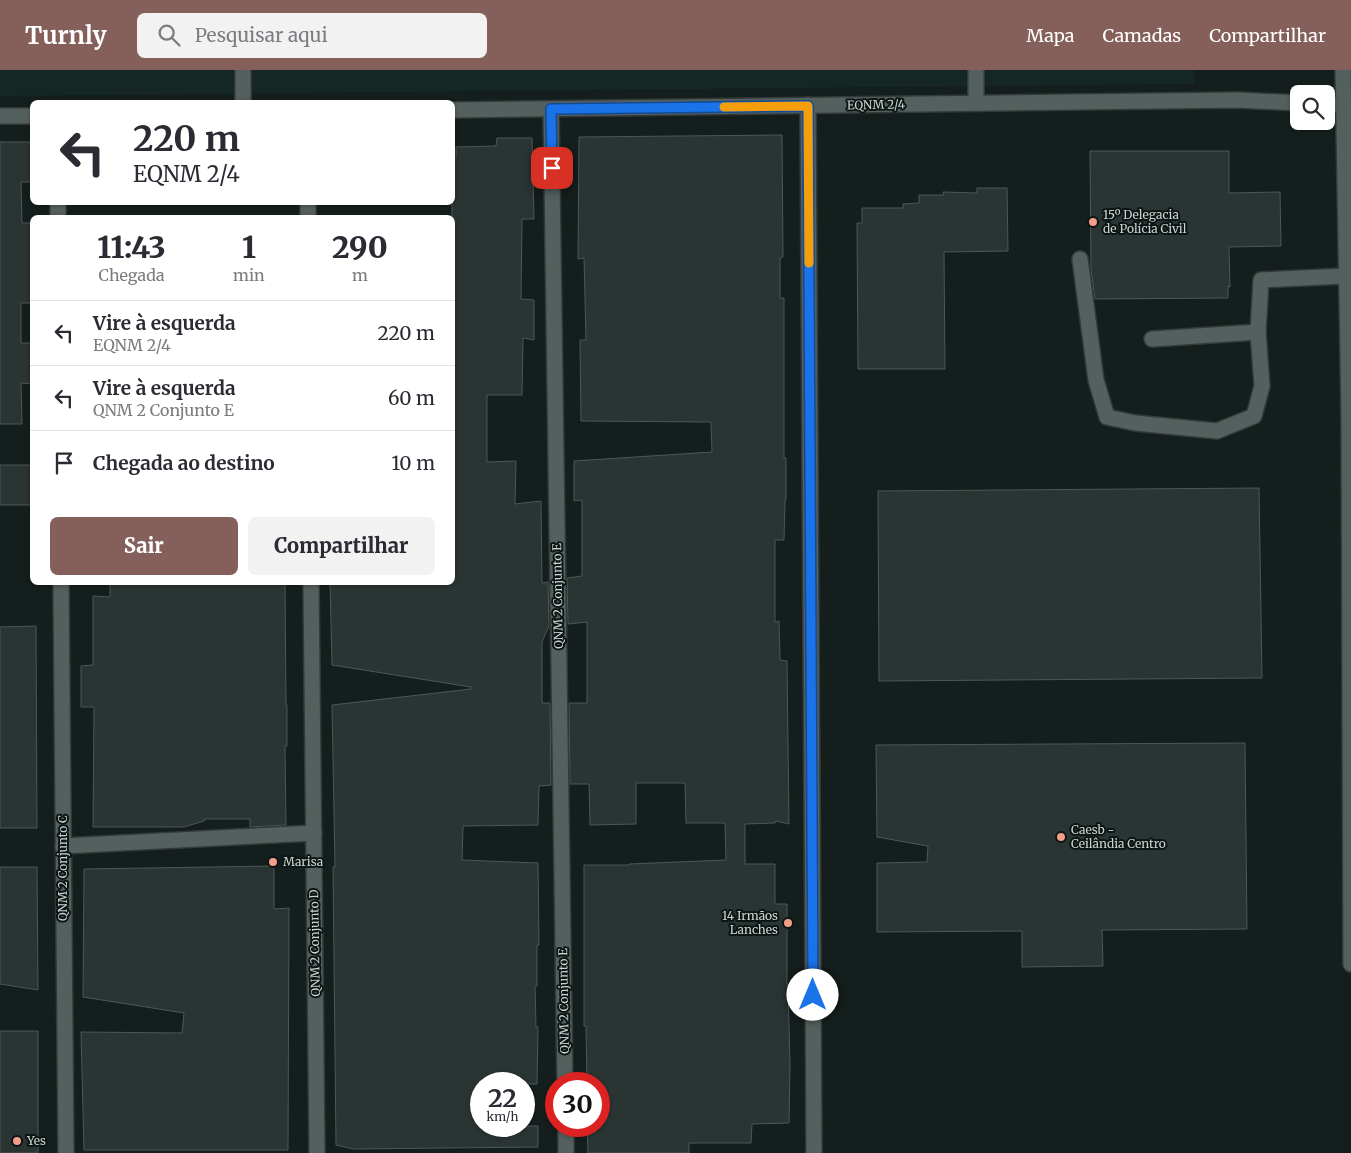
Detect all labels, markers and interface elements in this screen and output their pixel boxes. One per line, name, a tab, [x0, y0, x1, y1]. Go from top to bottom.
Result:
search box	[137, 13, 487, 58]
text: Turnly	[25, 20, 107, 51]
icon: search	[155, 21, 183, 49]
text: Pesquisar aqui	[195, 23, 328, 47]
text: Mapa	[1026, 24, 1075, 47]
text: Camadas	[1103, 24, 1181, 47]
text: Compartilhar	[1209, 24, 1326, 47]
map controls	[1290, 85, 1335, 130]
button: search	[1290, 85, 1335, 130]
street label: EQNM 2/4	[847, 96, 906, 113]
text: 220 m	[133, 117, 240, 161]
icon: left	[50, 120, 115, 185]
pin	[531, 147, 573, 189]
icon: arrive	[538, 154, 566, 182]
text: EQNM 2/4	[133, 160, 240, 188]
place label: 15º Delegacia de Polícia Civil	[1103, 207, 1187, 236]
marker: 15º Delegacia de Polícia Civil	[1087, 216, 1099, 228]
text: 11:43	[97, 228, 166, 266]
text: 1	[242, 228, 256, 266]
text: 290	[332, 228, 388, 266]
text: Chegada	[98, 265, 165, 285]
text: min	[233, 265, 265, 285]
text: m	[352, 265, 368, 285]
text: Vire à esquerda	[93, 311, 236, 335]
icon: left	[50, 319, 78, 347]
text: 220 m	[378, 321, 435, 345]
text: EQNM 2/4	[93, 335, 171, 355]
text: Vire à esquerda	[93, 376, 236, 400]
icon: left	[50, 384, 78, 412]
text: 60 m	[388, 386, 435, 410]
text: QNM 2 Conjunto E	[93, 400, 234, 420]
icon: arrive	[50, 449, 78, 477]
text: Chegada ao destino	[93, 451, 275, 475]
text: 10 m	[392, 451, 435, 475]
button: Sair	[50, 517, 238, 575]
button: Compartilhar	[248, 517, 435, 575]
street label: QNM 2 Conjunto E	[549, 543, 566, 649]
street label: QNM 2 Conjunto C	[55, 815, 70, 921]
place label: Caesb - Ceilândia Centro	[1071, 822, 1166, 851]
marker: Caesb - Ceilândia Centro	[1055, 831, 1067, 843]
place label: Marisa	[283, 854, 324, 869]
marker: Marisa	[267, 856, 279, 868]
street label: QNM 2 Conjunto D	[306, 889, 323, 997]
place label: 14 Irmãos Lanches	[722, 908, 778, 937]
marker: 14 Irmãos Lanches	[782, 917, 794, 929]
street label: QNM 2 Conjunto E	[555, 948, 572, 1054]
position arrow	[786, 968, 838, 1020]
speed limit sign: 30	[545, 1072, 610, 1137]
text: 22	[488, 1082, 517, 1114]
text: km/h	[487, 1109, 518, 1124]
place label: Yes	[26, 1133, 46, 1148]
marker: Yes	[11, 1135, 23, 1147]

